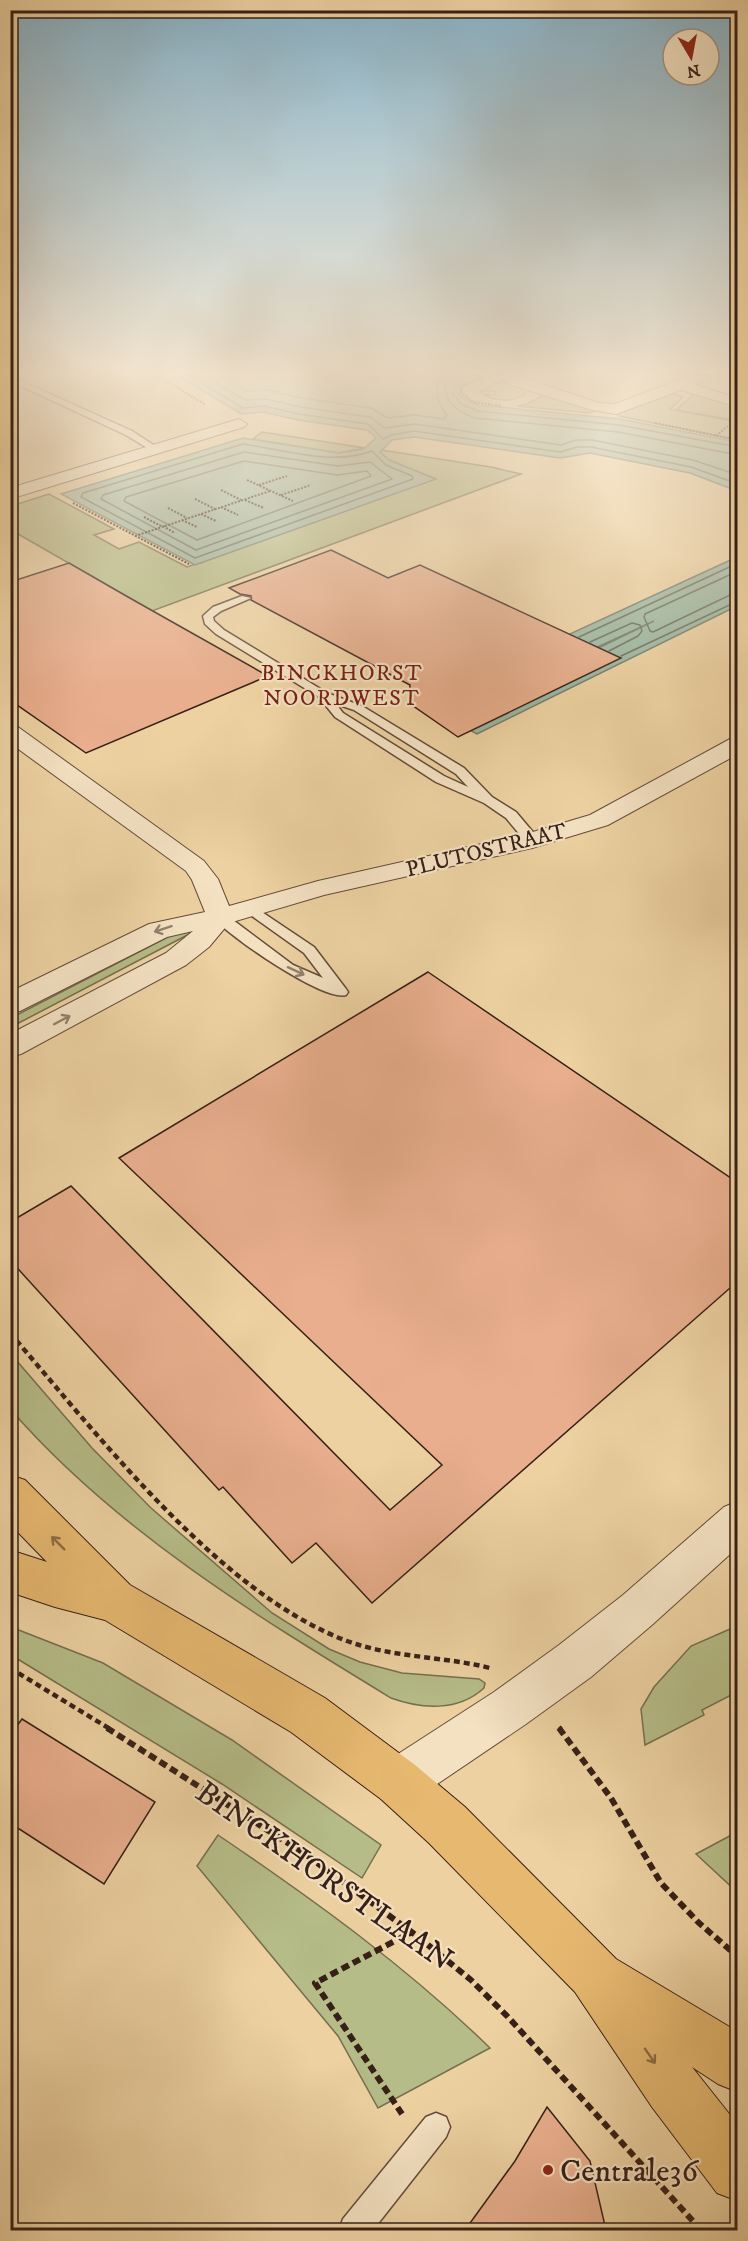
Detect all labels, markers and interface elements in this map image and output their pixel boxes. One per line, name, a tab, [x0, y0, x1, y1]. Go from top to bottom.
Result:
north arrow	[661, 27, 721, 87]
text: N	[685, 60, 702, 82]
district label: BINCKHORST NOORDWEST	[261, 660, 423, 712]
street label: PLUTOSTRAAT	[403, 817, 570, 883]
one-way arrow	[154, 924, 173, 935]
one-way arrow	[287, 966, 305, 978]
one-way arrow	[53, 1013, 71, 1025]
one-way arrow	[51, 1536, 66, 1551]
street label: BINCKHORSTLAAN	[187, 1773, 460, 1980]
one-way arrow	[644, 2047, 656, 2063]
place label: Centrale36	[560, 2152, 700, 2192]
marker: Centrale36	[541, 2163, 555, 2177]

